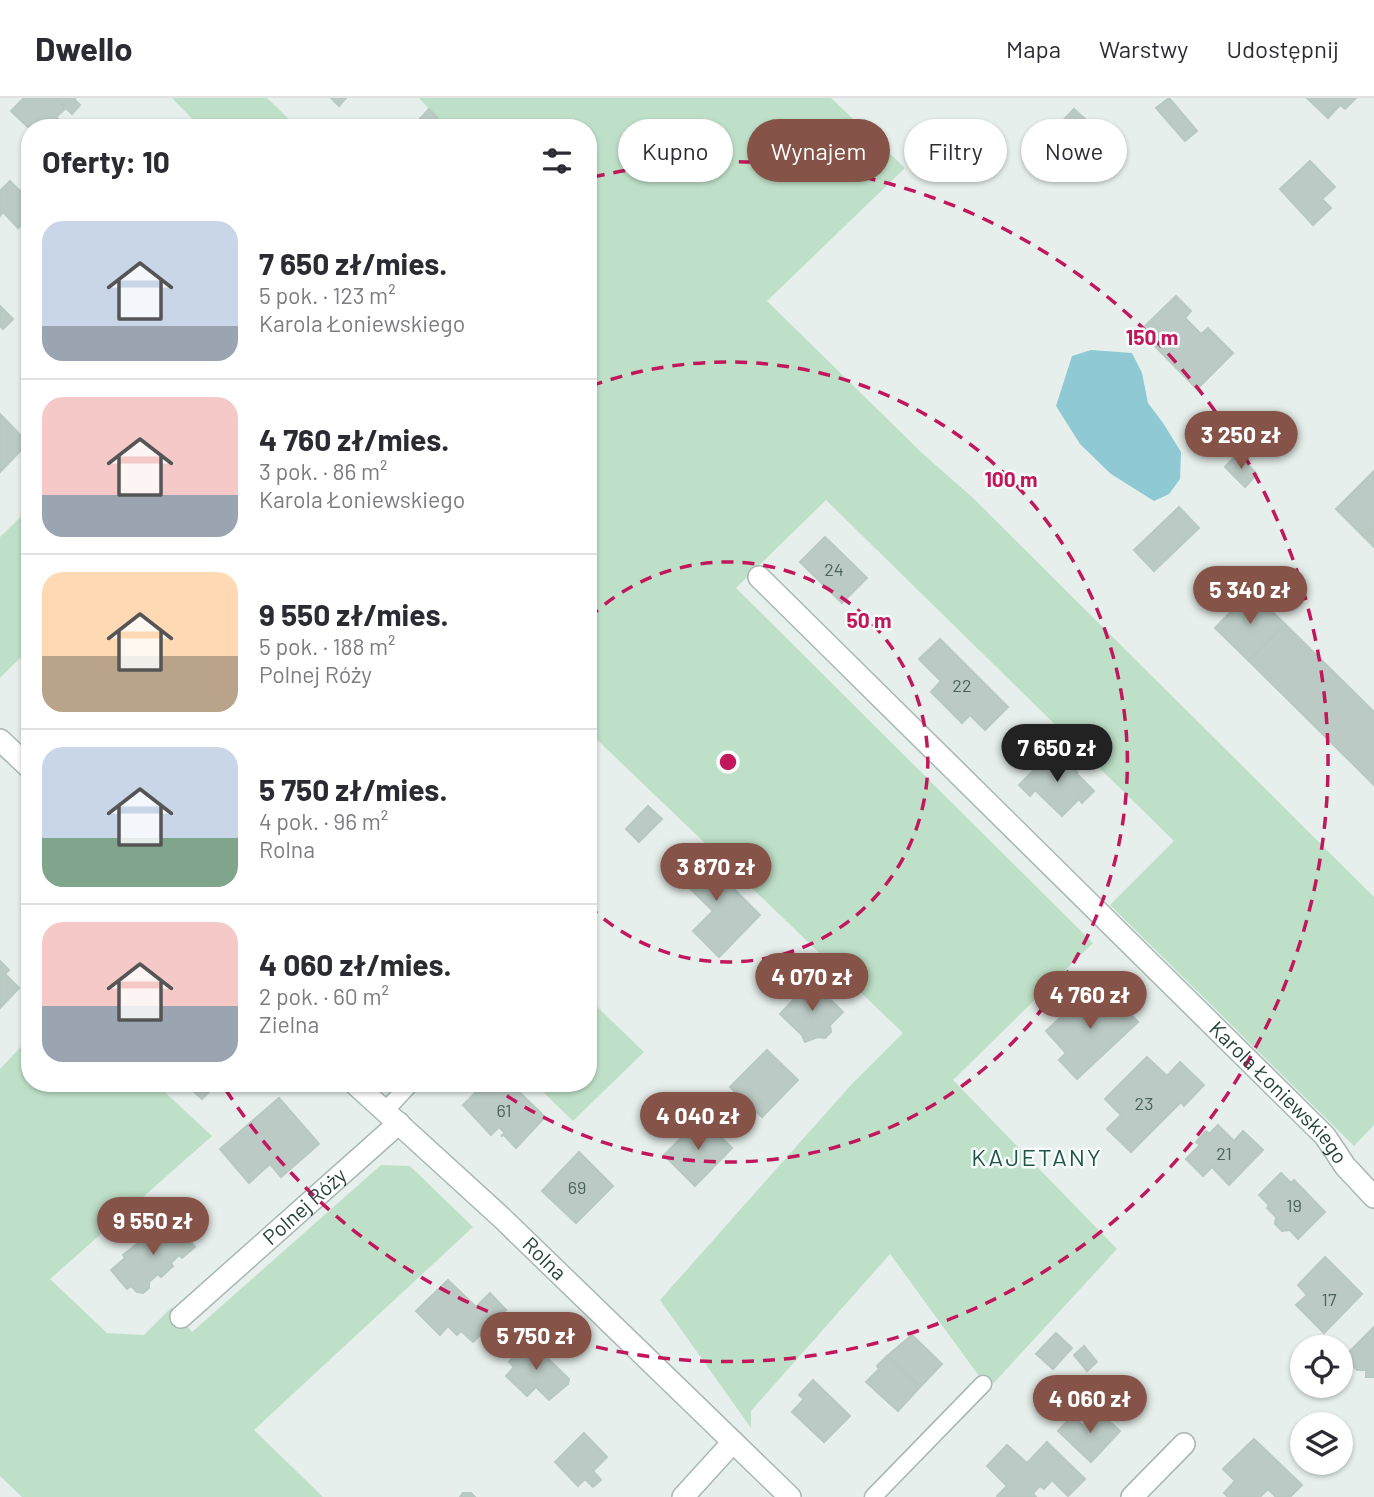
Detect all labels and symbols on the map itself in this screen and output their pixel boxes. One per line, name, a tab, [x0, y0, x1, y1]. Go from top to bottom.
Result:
text: 150 m	[1126, 324, 1178, 349]
pin: 3 250 zł	[1169, 412, 1313, 471]
text: 100 m	[984, 466, 1038, 491]
house number: 24	[824, 558, 844, 580]
pin: 5 340 zł	[1178, 566, 1322, 626]
text: 50 m	[846, 607, 892, 632]
house number: 22	[952, 674, 972, 696]
pin: 7 650 zł	[985, 724, 1129, 784]
centre of rings	[716, 750, 740, 774]
pin: 3 870 zł	[644, 844, 788, 903]
pin: 4 070 zł	[740, 954, 884, 1013]
pin: 4 760 zł	[1018, 972, 1162, 1031]
street label: Karola Łoniewskiego	[1205, 1015, 1354, 1168]
house number: 23	[1135, 1092, 1153, 1114]
pin: 4 040 zł	[626, 1093, 770, 1152]
house number: 61	[496, 1099, 512, 1121]
district label: KAJETANY	[971, 1142, 1103, 1171]
house number: 21	[1216, 1142, 1232, 1164]
street label: Polnej Róży	[257, 1162, 351, 1249]
house number: 69	[568, 1176, 586, 1198]
house number: 19	[1286, 1194, 1302, 1216]
pin: 9 550 zł	[81, 1198, 225, 1257]
street label: Rolna	[518, 1231, 572, 1285]
house number: 17	[1322, 1288, 1337, 1310]
pin: 5 750 zł	[464, 1312, 608, 1372]
pin: 4 060 zł	[1018, 1376, 1162, 1435]

